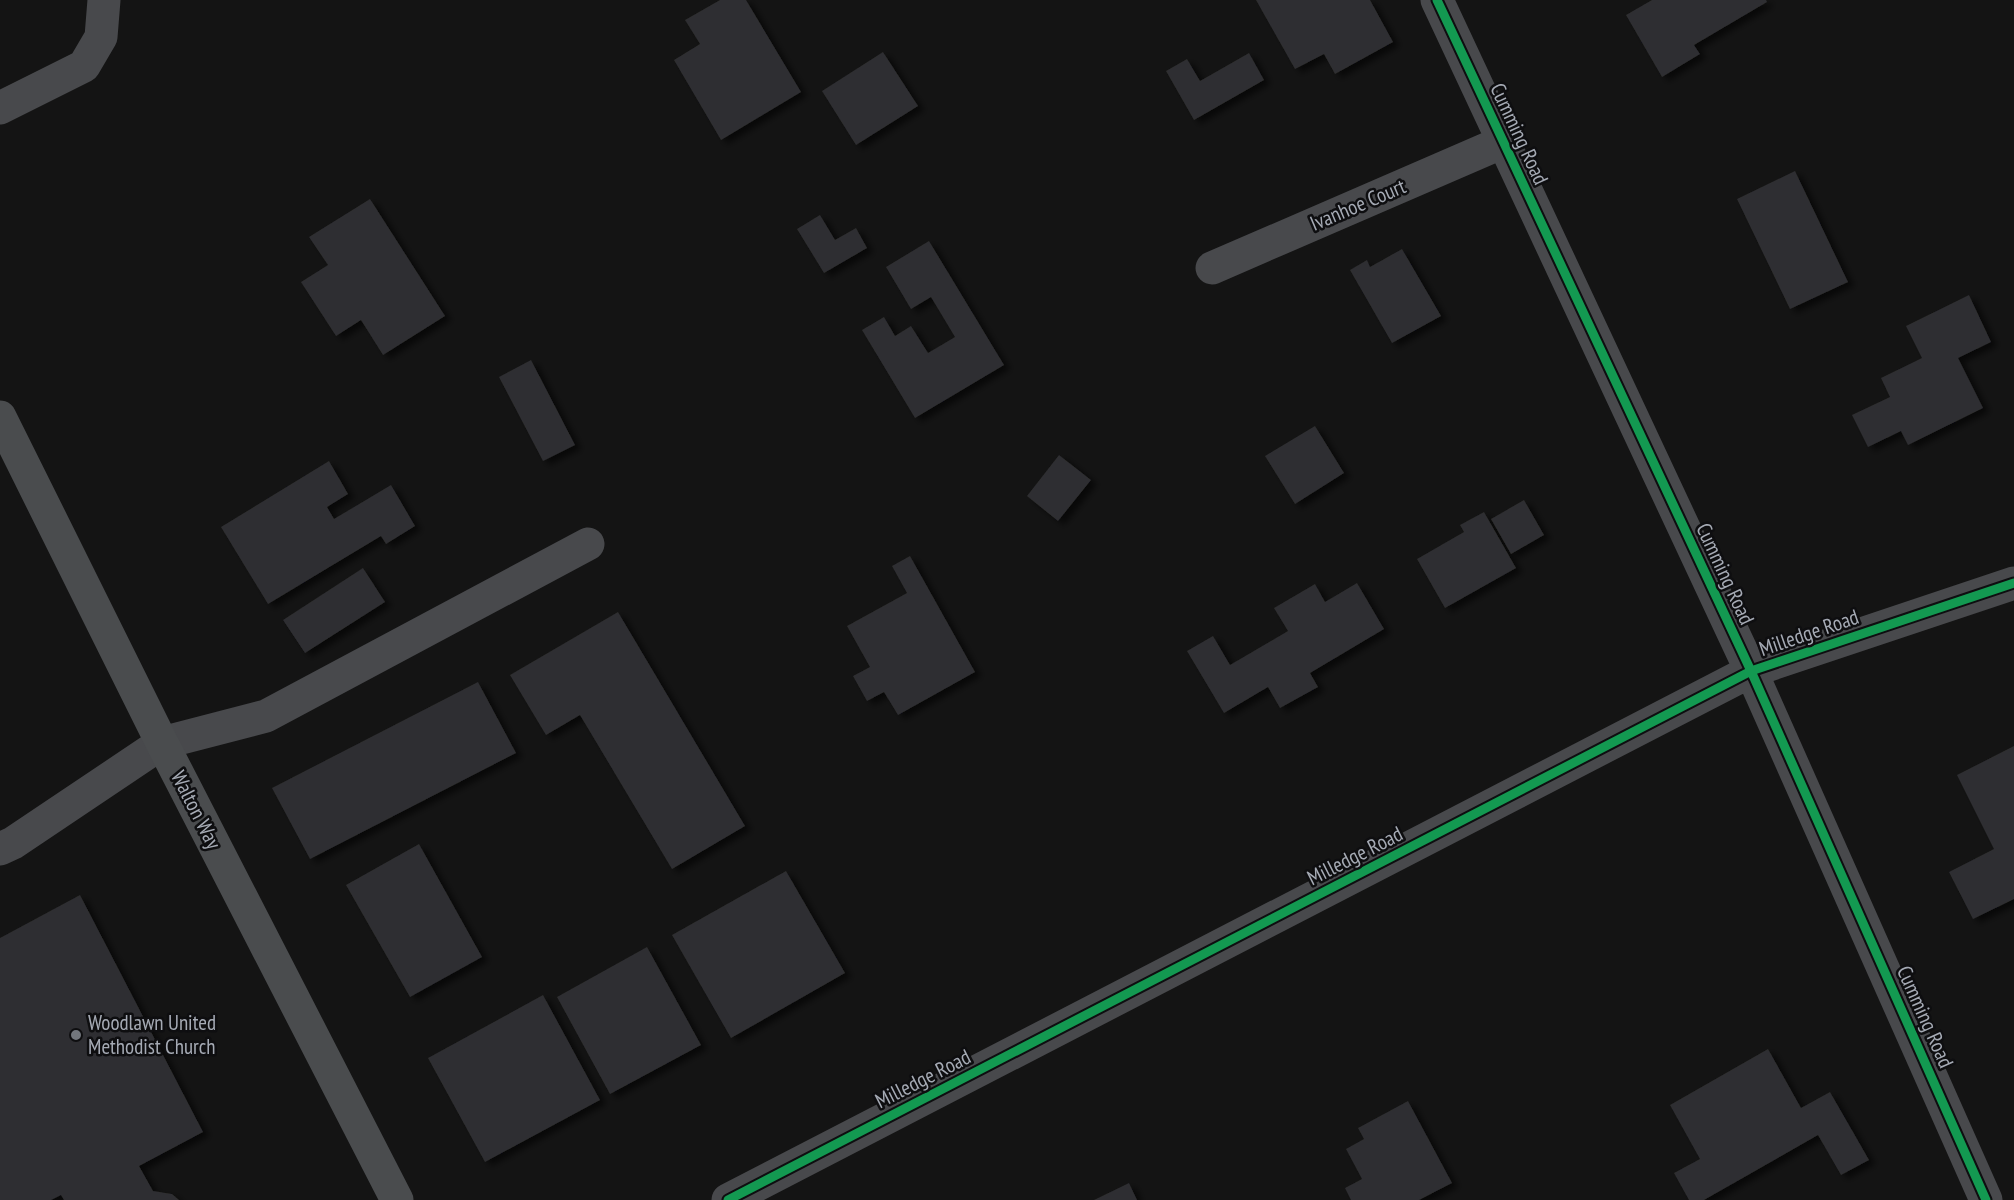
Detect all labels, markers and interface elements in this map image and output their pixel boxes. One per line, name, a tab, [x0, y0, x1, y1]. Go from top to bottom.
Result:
street label: Cumming Road	[1484, 79, 1555, 189]
street label: Ivanhoe Court	[1306, 172, 1410, 237]
street label: Cumming Road	[1690, 519, 1761, 629]
street label: Milledge Road	[1756, 603, 1862, 662]
street label: Walton Way	[165, 766, 228, 854]
street label: Milledge Road	[1303, 820, 1407, 891]
street label: Cumming Road	[1891, 962, 1960, 1072]
place label: Woodlawn United Methodist Church	[88, 1009, 216, 1060]
marker: Woodlawn United Methodist Church	[69, 1028, 83, 1042]
street label: Milledge Road	[871, 1043, 975, 1114]

